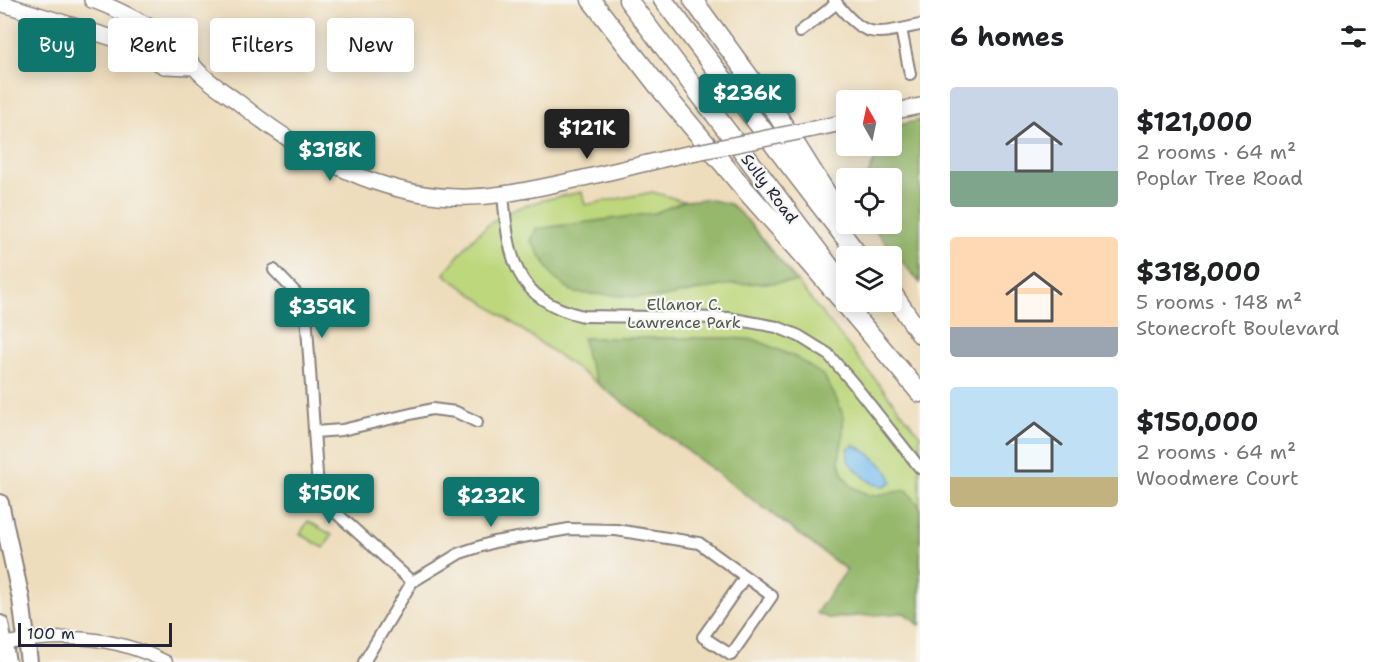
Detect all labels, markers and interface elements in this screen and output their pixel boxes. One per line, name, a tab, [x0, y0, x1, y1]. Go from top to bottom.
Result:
chip: Buy	[18, 18, 96, 72]
chip: Rent	[108, 18, 198, 72]
chip: Filters	[210, 18, 315, 72]
chip: New	[327, 18, 414, 72]
text: 6 homes	[950, 19, 1064, 54]
icon: filters	[1337, 20, 1370, 53]
pin: $236K	[705, 74, 789, 125]
text: $236K	[713, 80, 781, 106]
north arrow	[836, 90, 902, 156]
map controls	[836, 90, 902, 312]
text: $121,000	[1136, 104, 1253, 139]
pin: $121K	[545, 109, 629, 160]
icon: home	[998, 111, 1070, 183]
text: $121K	[558, 115, 616, 141]
pin: $318K	[288, 131, 372, 182]
text: $318K	[298, 137, 362, 163]
text: 2 rooms · 64 m²	[1136, 139, 1296, 165]
street label: Sully Road	[737, 149, 803, 227]
text: Poplar Tree Road	[1136, 165, 1303, 191]
button: locate	[836, 168, 902, 234]
button: layers	[836, 246, 902, 312]
text: $318,000	[1136, 254, 1261, 289]
icon: home	[998, 261, 1070, 333]
pin: $359K	[280, 288, 364, 339]
text: 5 rooms · 148 m²	[1136, 289, 1302, 315]
text: $359K	[288, 294, 356, 320]
park label: Ellanor C. Lawrence Park	[627, 294, 741, 333]
text: Stonecroft Boulevard	[1136, 315, 1339, 341]
text: $150,000	[1136, 404, 1258, 439]
icon: home	[998, 411, 1070, 483]
text: 2 rooms · 64 m²	[1136, 439, 1296, 465]
text: Woodmere Court	[1136, 465, 1299, 491]
pin: $150K	[287, 474, 371, 525]
pin: $232K	[449, 477, 533, 528]
text: $150K	[298, 480, 360, 506]
text: $232K	[457, 483, 525, 509]
scale bar	[18, 620, 172, 648]
text: 100 m	[27, 623, 75, 644]

